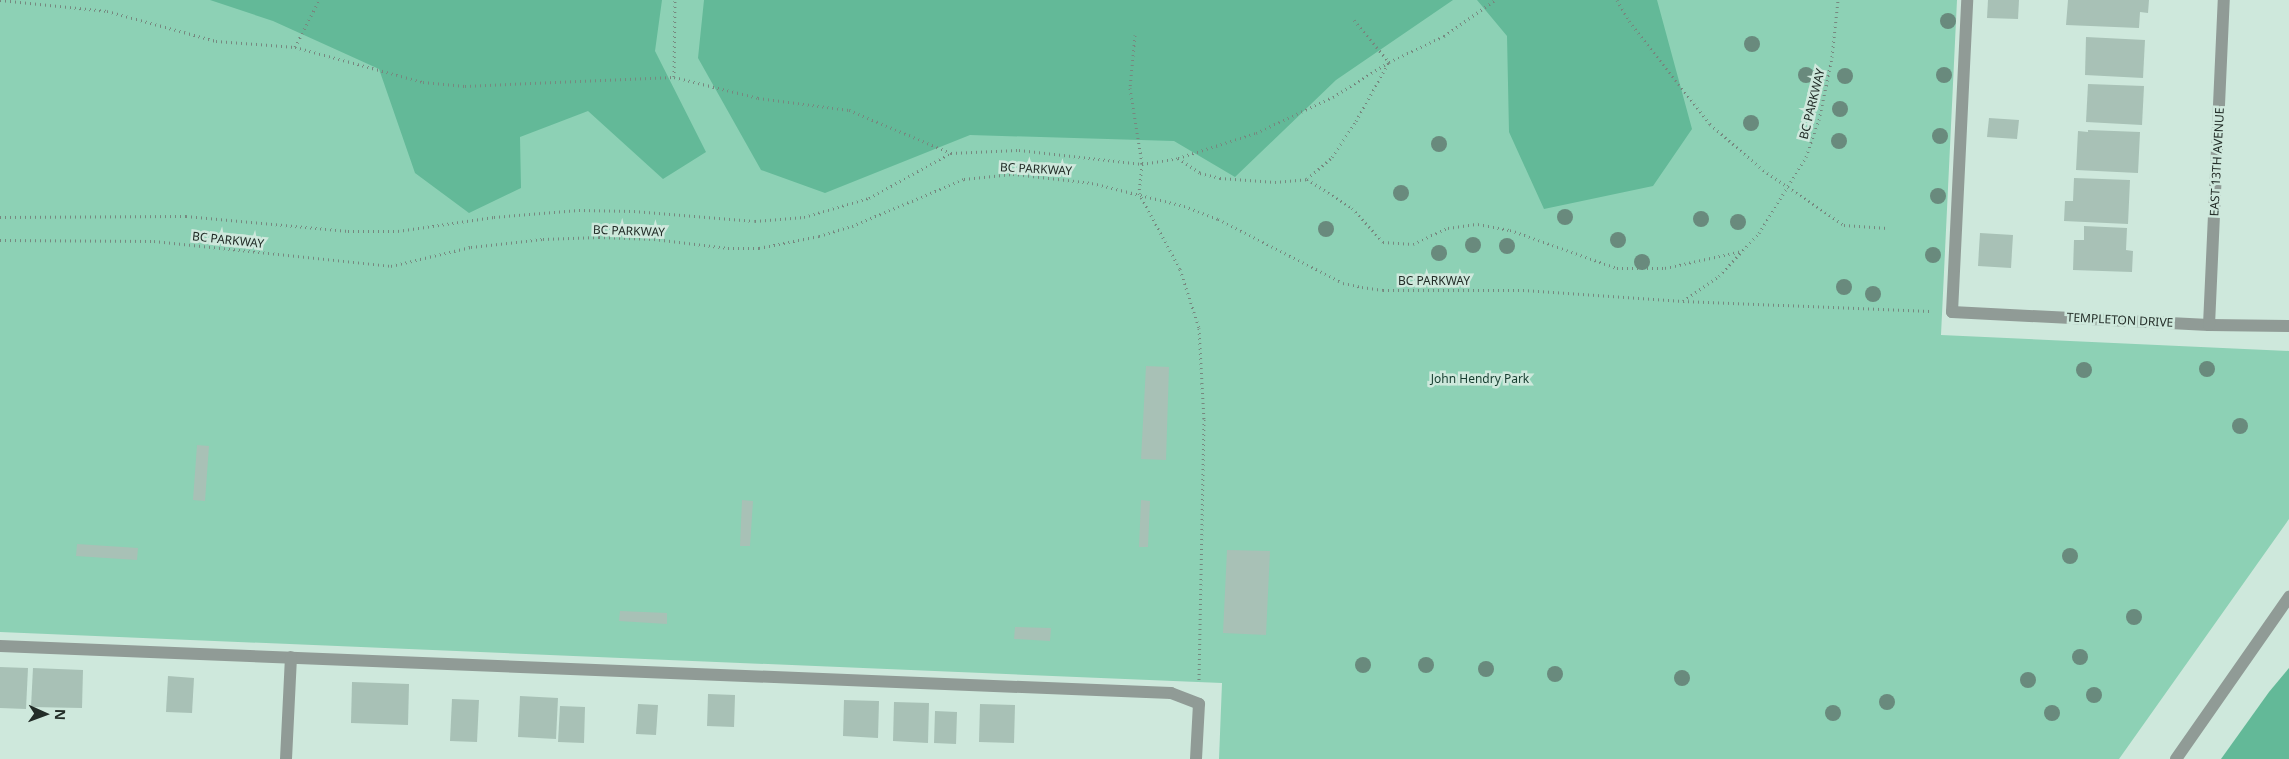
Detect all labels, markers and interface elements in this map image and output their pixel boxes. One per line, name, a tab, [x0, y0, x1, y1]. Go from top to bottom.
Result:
street label: BC PARKWAY	[1796, 67, 1828, 141]
street label: EAST 13TH AVENUE	[2207, 107, 2227, 217]
street label: BC PARKWAY	[1000, 160, 1072, 178]
street label: BC PARKWAY	[593, 223, 665, 239]
street label: BC PARKWAY	[191, 229, 265, 251]
street label: BC PARKWAY	[1398, 274, 1470, 288]
street label: TEMPLETON DRIVE	[2066, 310, 2174, 330]
park label: John Hendry Park	[1431, 372, 1529, 386]
north arrow	[20, 689, 70, 739]
text: N	[51, 709, 70, 721]

